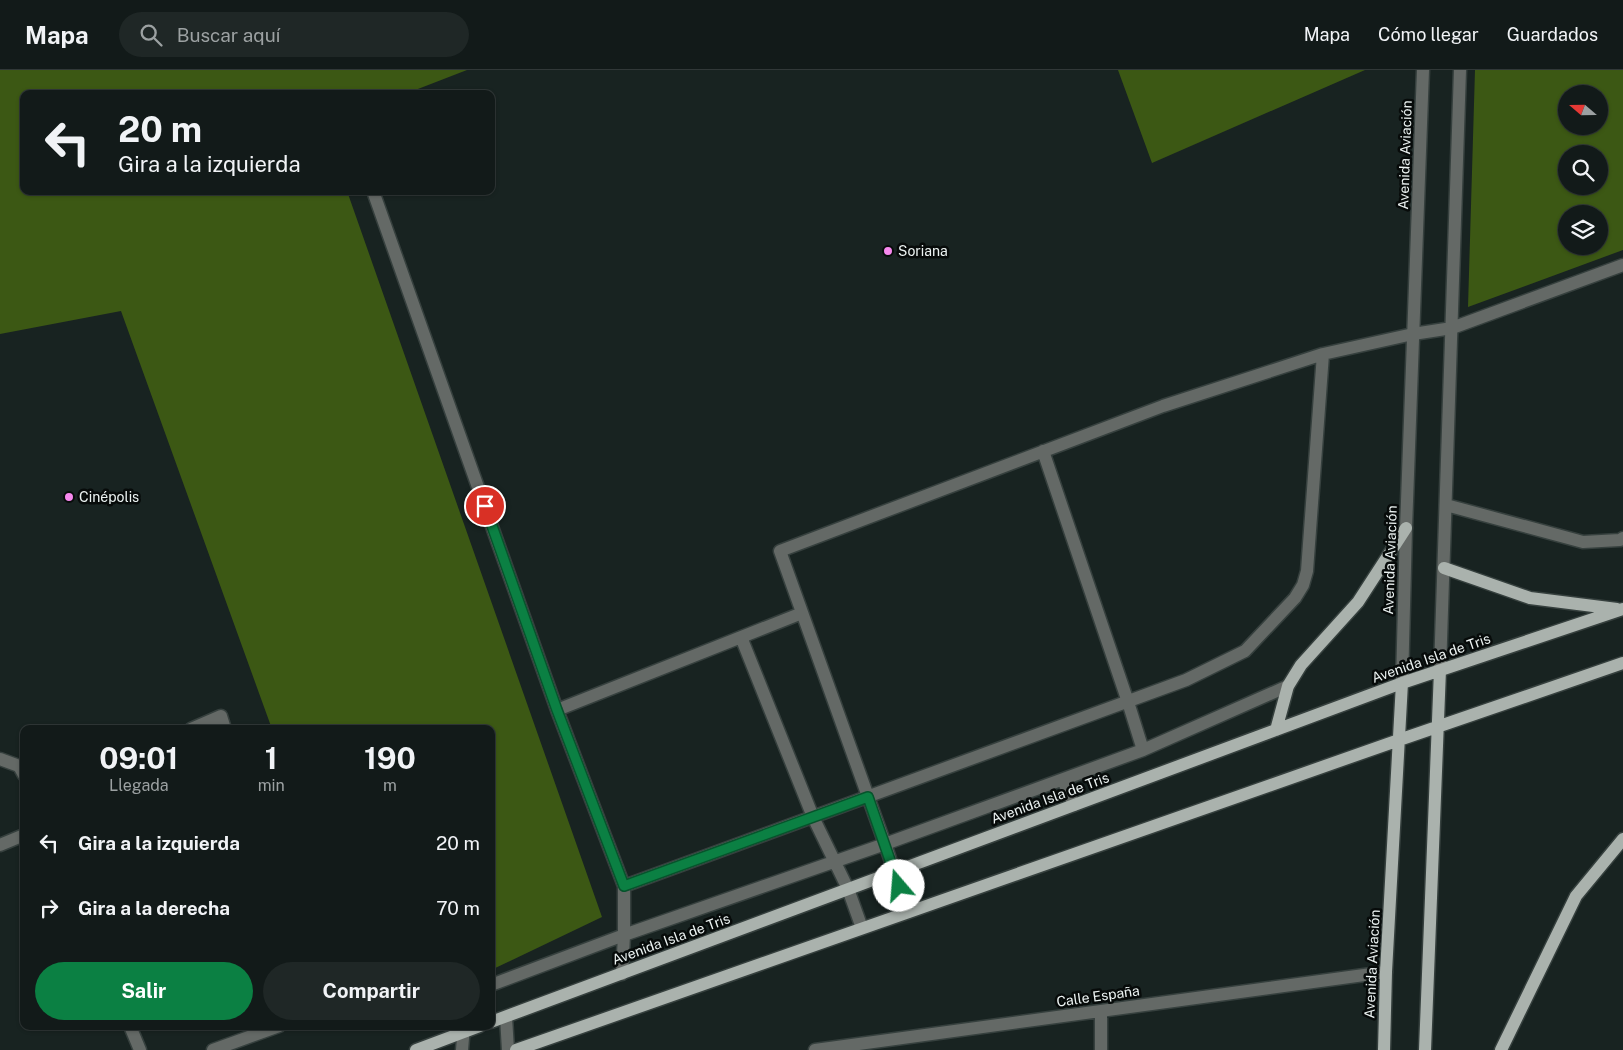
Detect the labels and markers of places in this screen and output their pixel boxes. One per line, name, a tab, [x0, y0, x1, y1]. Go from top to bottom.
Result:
place label: Soriana	[898, 243, 948, 259]
marker: Soriana	[882, 245, 894, 257]
pin	[464, 485, 506, 527]
place label: Cinépolis	[79, 489, 139, 505]
marker: Cinépolis	[63, 491, 75, 503]

